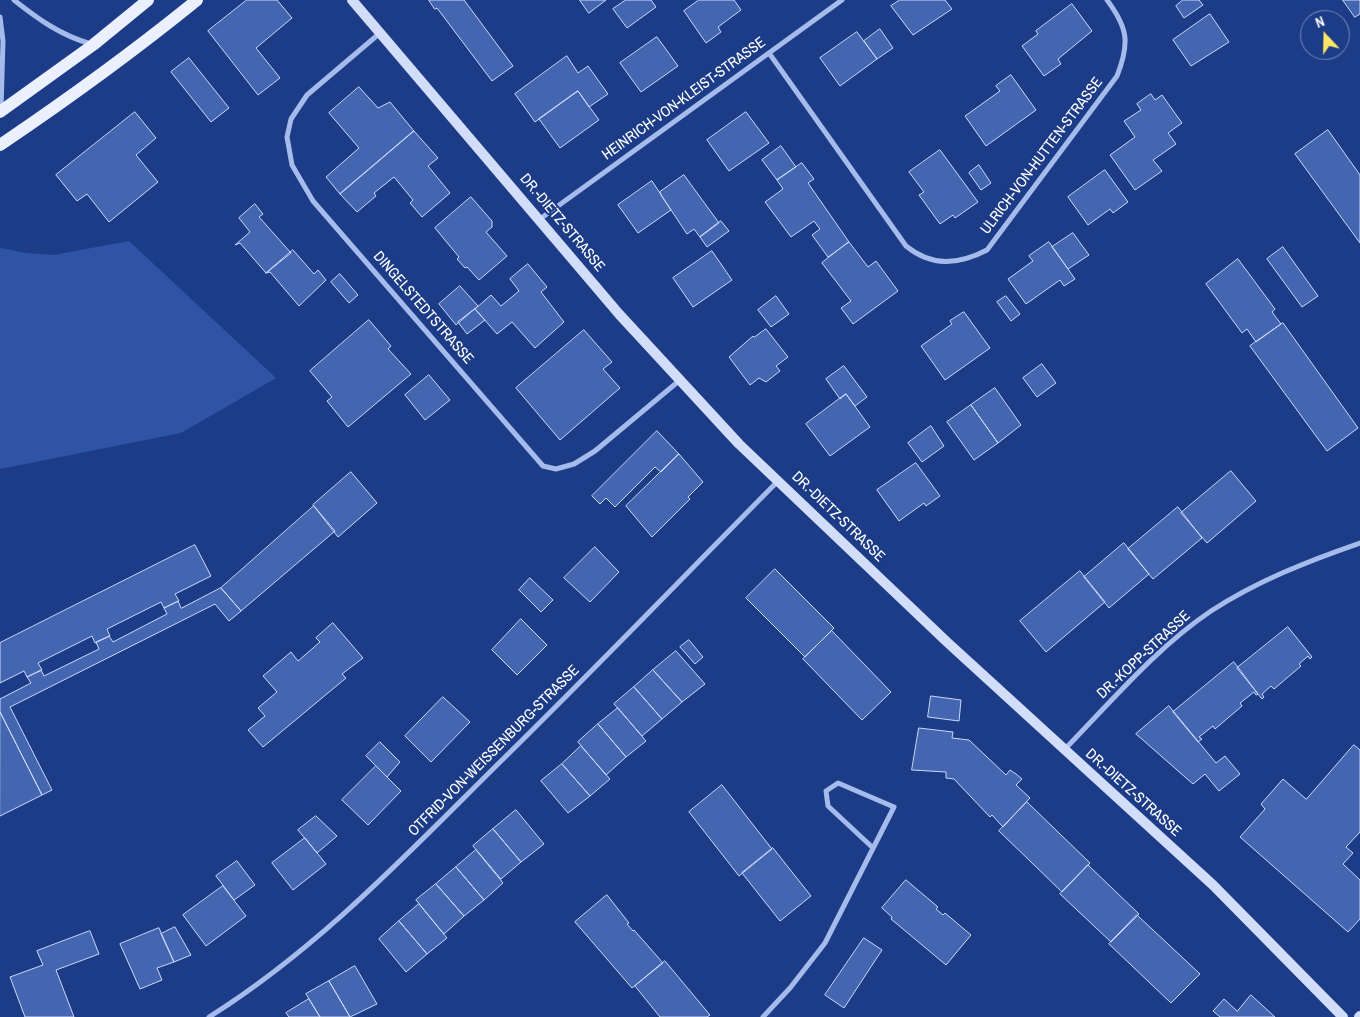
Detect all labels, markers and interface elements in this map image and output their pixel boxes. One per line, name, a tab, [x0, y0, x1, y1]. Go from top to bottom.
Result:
north arrow	[1300, 10, 1350, 60]
text: N	[1313, 12, 1327, 32]
street label: HEINRICH-VON-KLEIST-STRASSE	[599, 34, 769, 164]
street label: ULRICH-VON-HUTTEN-STRASSE	[977, 74, 1107, 238]
street label: DR.-DIETZ-STRASSE	[516, 170, 608, 276]
street label: DINGELSTEDTSTRASSE	[369, 248, 477, 368]
street label: DR.-DIETZ-STRASSE	[788, 468, 888, 566]
street label: DR.-KOPP-STRASSE	[1094, 607, 1194, 703]
street label: OTFRID-VON-WEISSENBURG-STRASSE	[405, 662, 583, 840]
street label: DR.-DIETZ-STRASSE	[1082, 745, 1184, 841]

